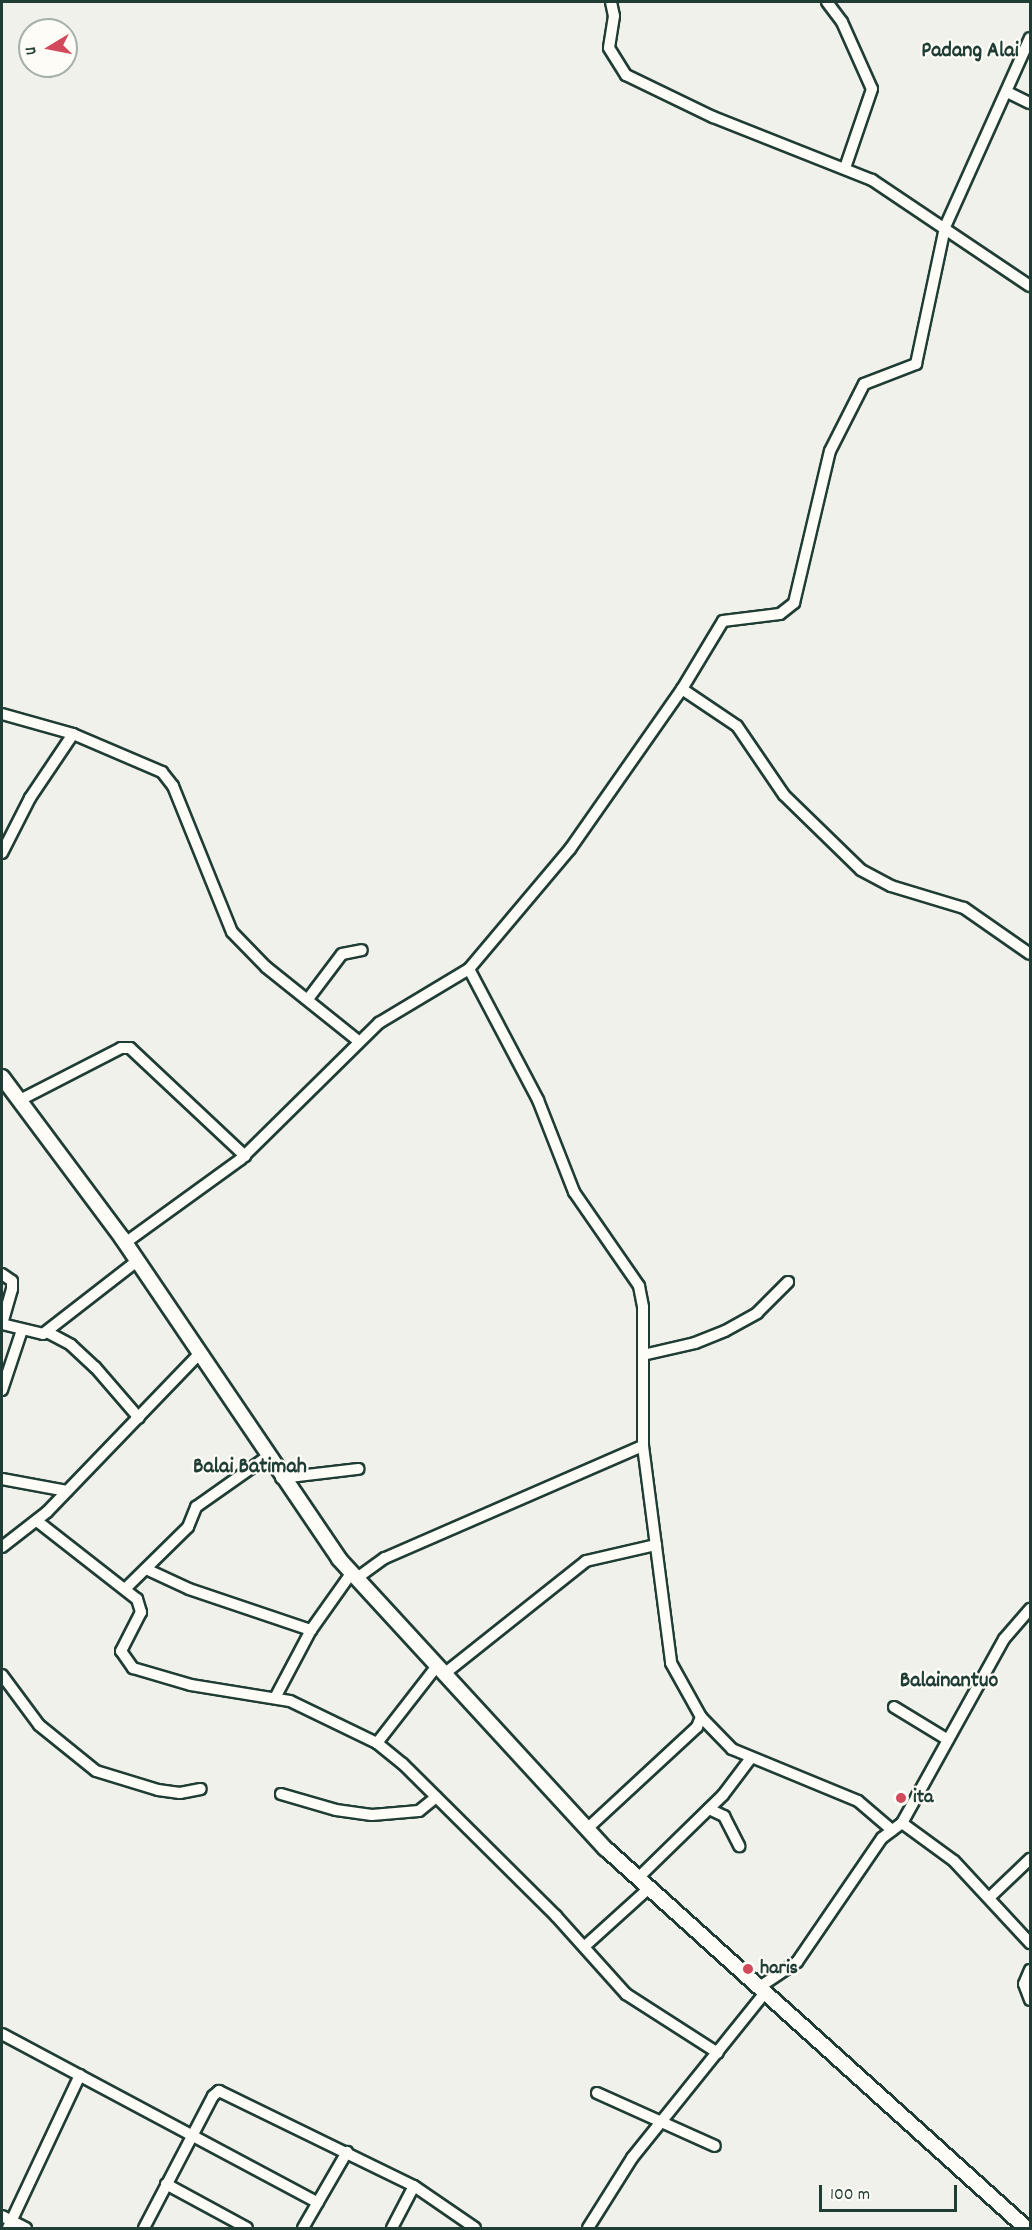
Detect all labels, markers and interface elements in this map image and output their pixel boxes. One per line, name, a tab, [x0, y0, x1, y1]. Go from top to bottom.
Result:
north arrow	[18, 18, 78, 78]
district label: Padang Alai	[921, 39, 1019, 65]
text: U	[20, 45, 44, 57]
district label: Balai Batimah	[193, 1455, 307, 1481]
district label: Balainantuo	[900, 1669, 998, 1695]
place label: ita	[913, 1786, 933, 1810]
marker: ita	[894, 1791, 908, 1805]
place label: haris	[760, 1957, 798, 1981]
marker: haris	[741, 1962, 755, 1976]
scale bar	[822, 2173, 960, 2211]
text: 100 m	[830, 2183, 870, 2208]

